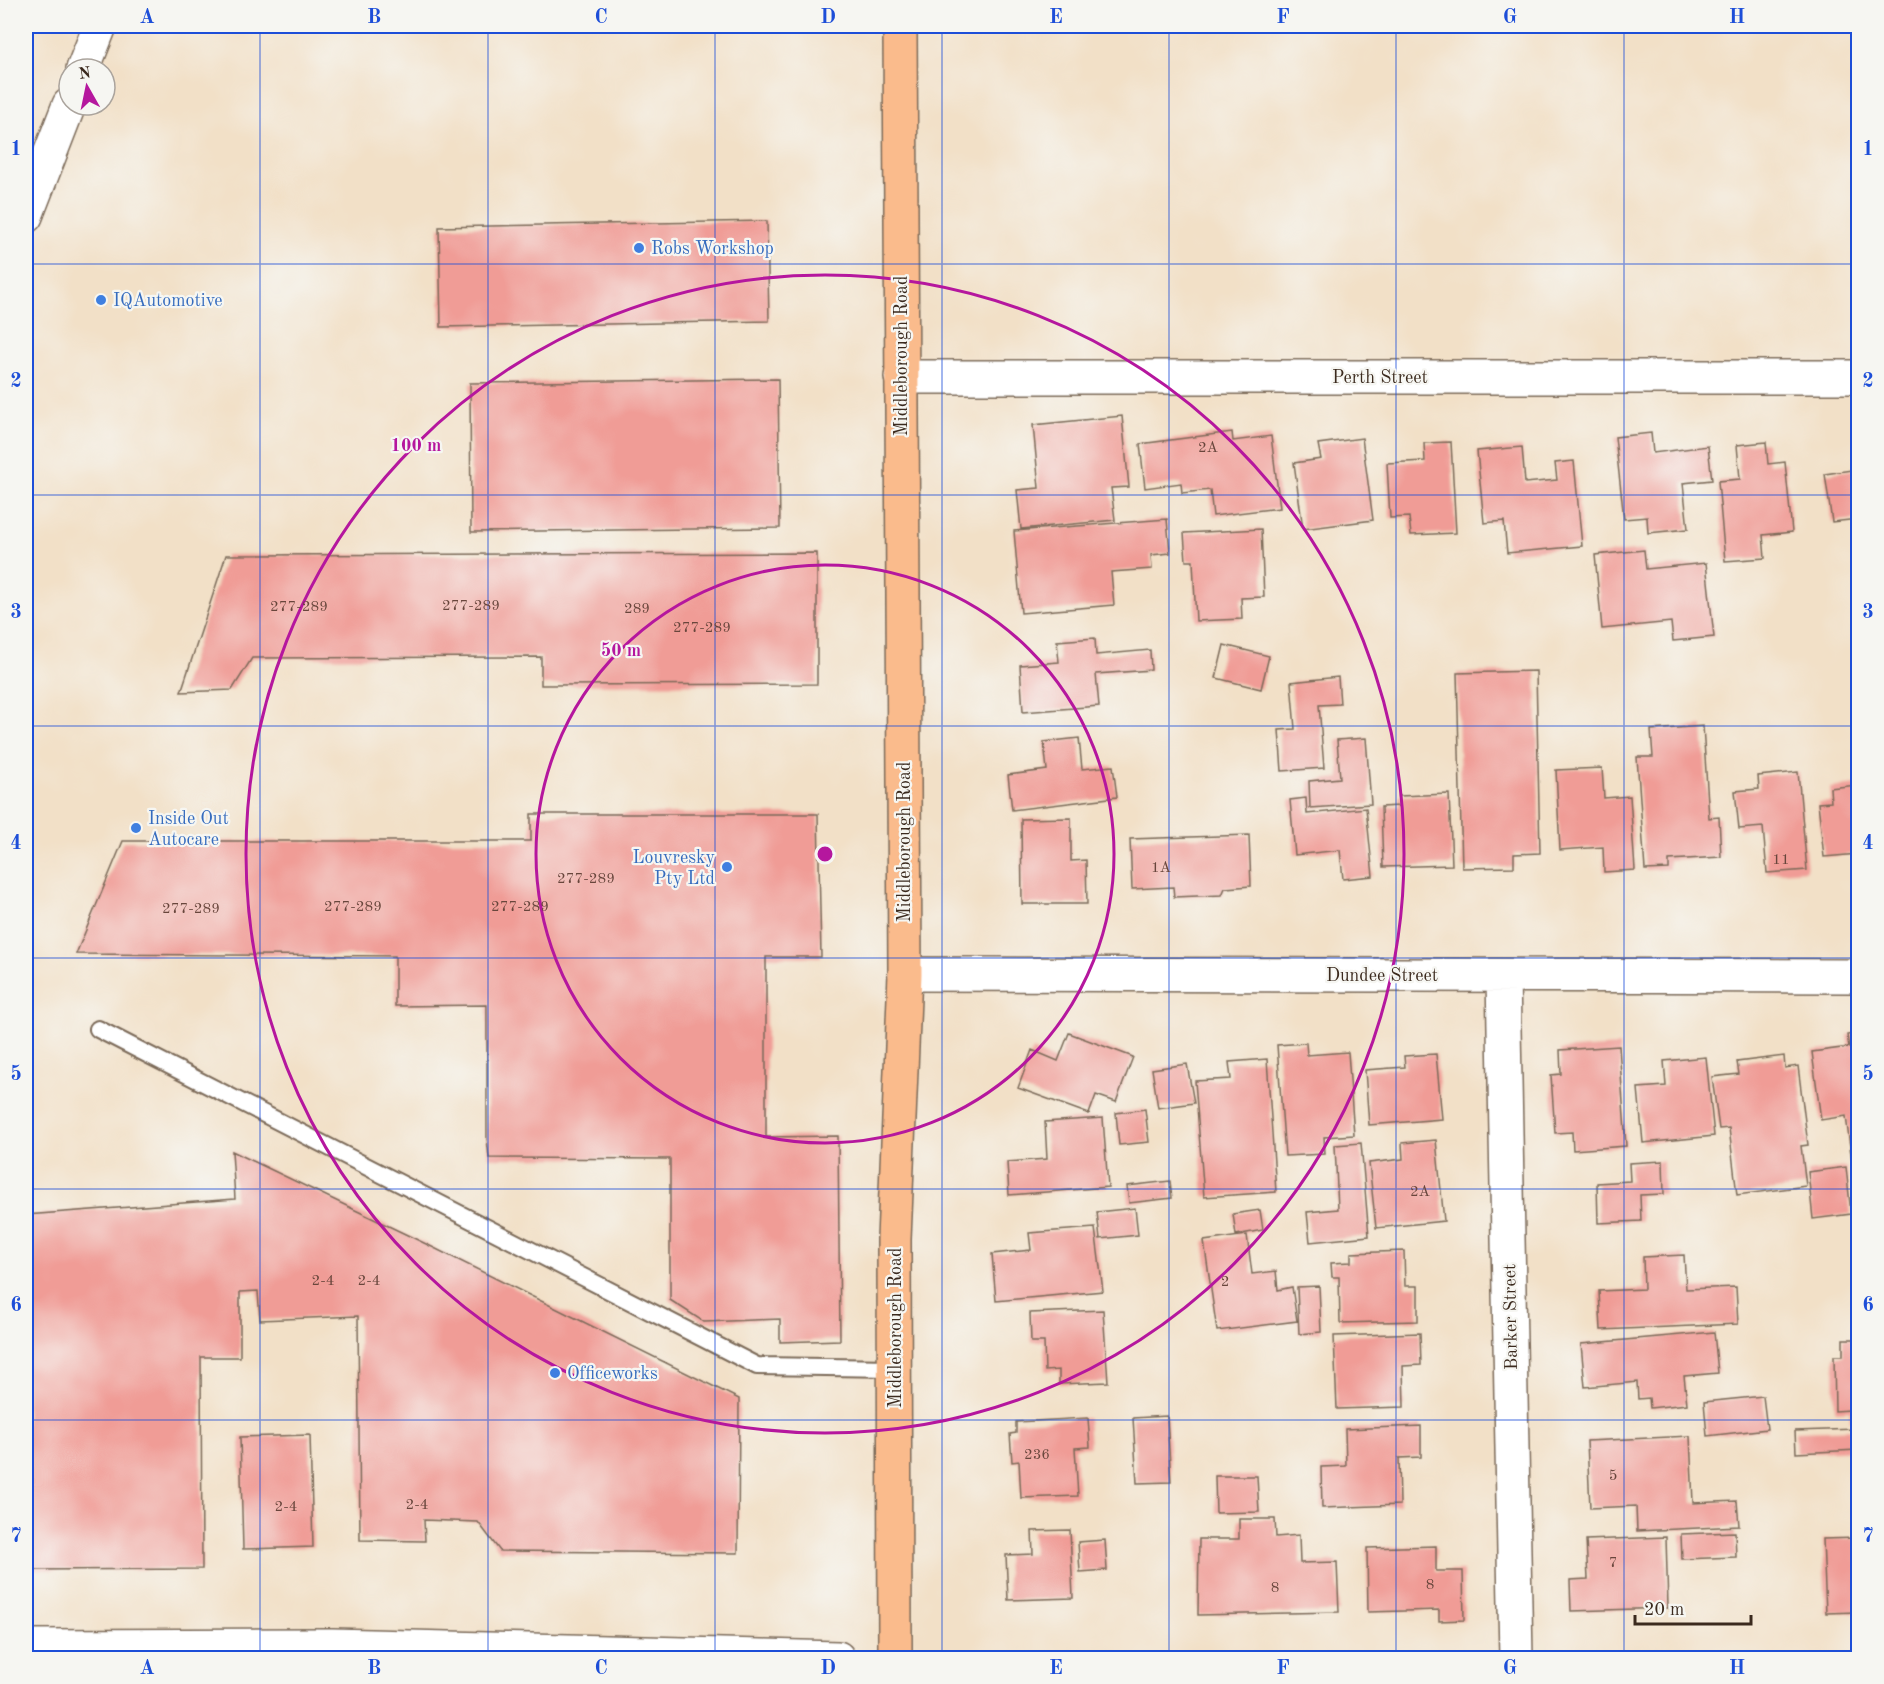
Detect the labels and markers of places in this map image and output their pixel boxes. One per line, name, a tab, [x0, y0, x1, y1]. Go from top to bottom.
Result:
place label: Robs Workshop	[651, 240, 774, 258]
marker: Robs Workshop	[632, 241, 646, 255]
place label: IQAutomotive	[113, 292, 223, 310]
marker: IQAutomotive	[94, 293, 108, 307]
place label: Inside Out Autocare	[148, 810, 229, 849]
marker: Inside Out Autocare	[129, 821, 143, 835]
centre of rings	[815, 844, 835, 864]
place label: Louvresky Pty Ltd	[632, 849, 715, 888]
marker: Louvresky Pty Ltd	[720, 860, 734, 874]
place label: Officeworks	[567, 1365, 658, 1383]
marker: Officeworks	[548, 1366, 562, 1380]

